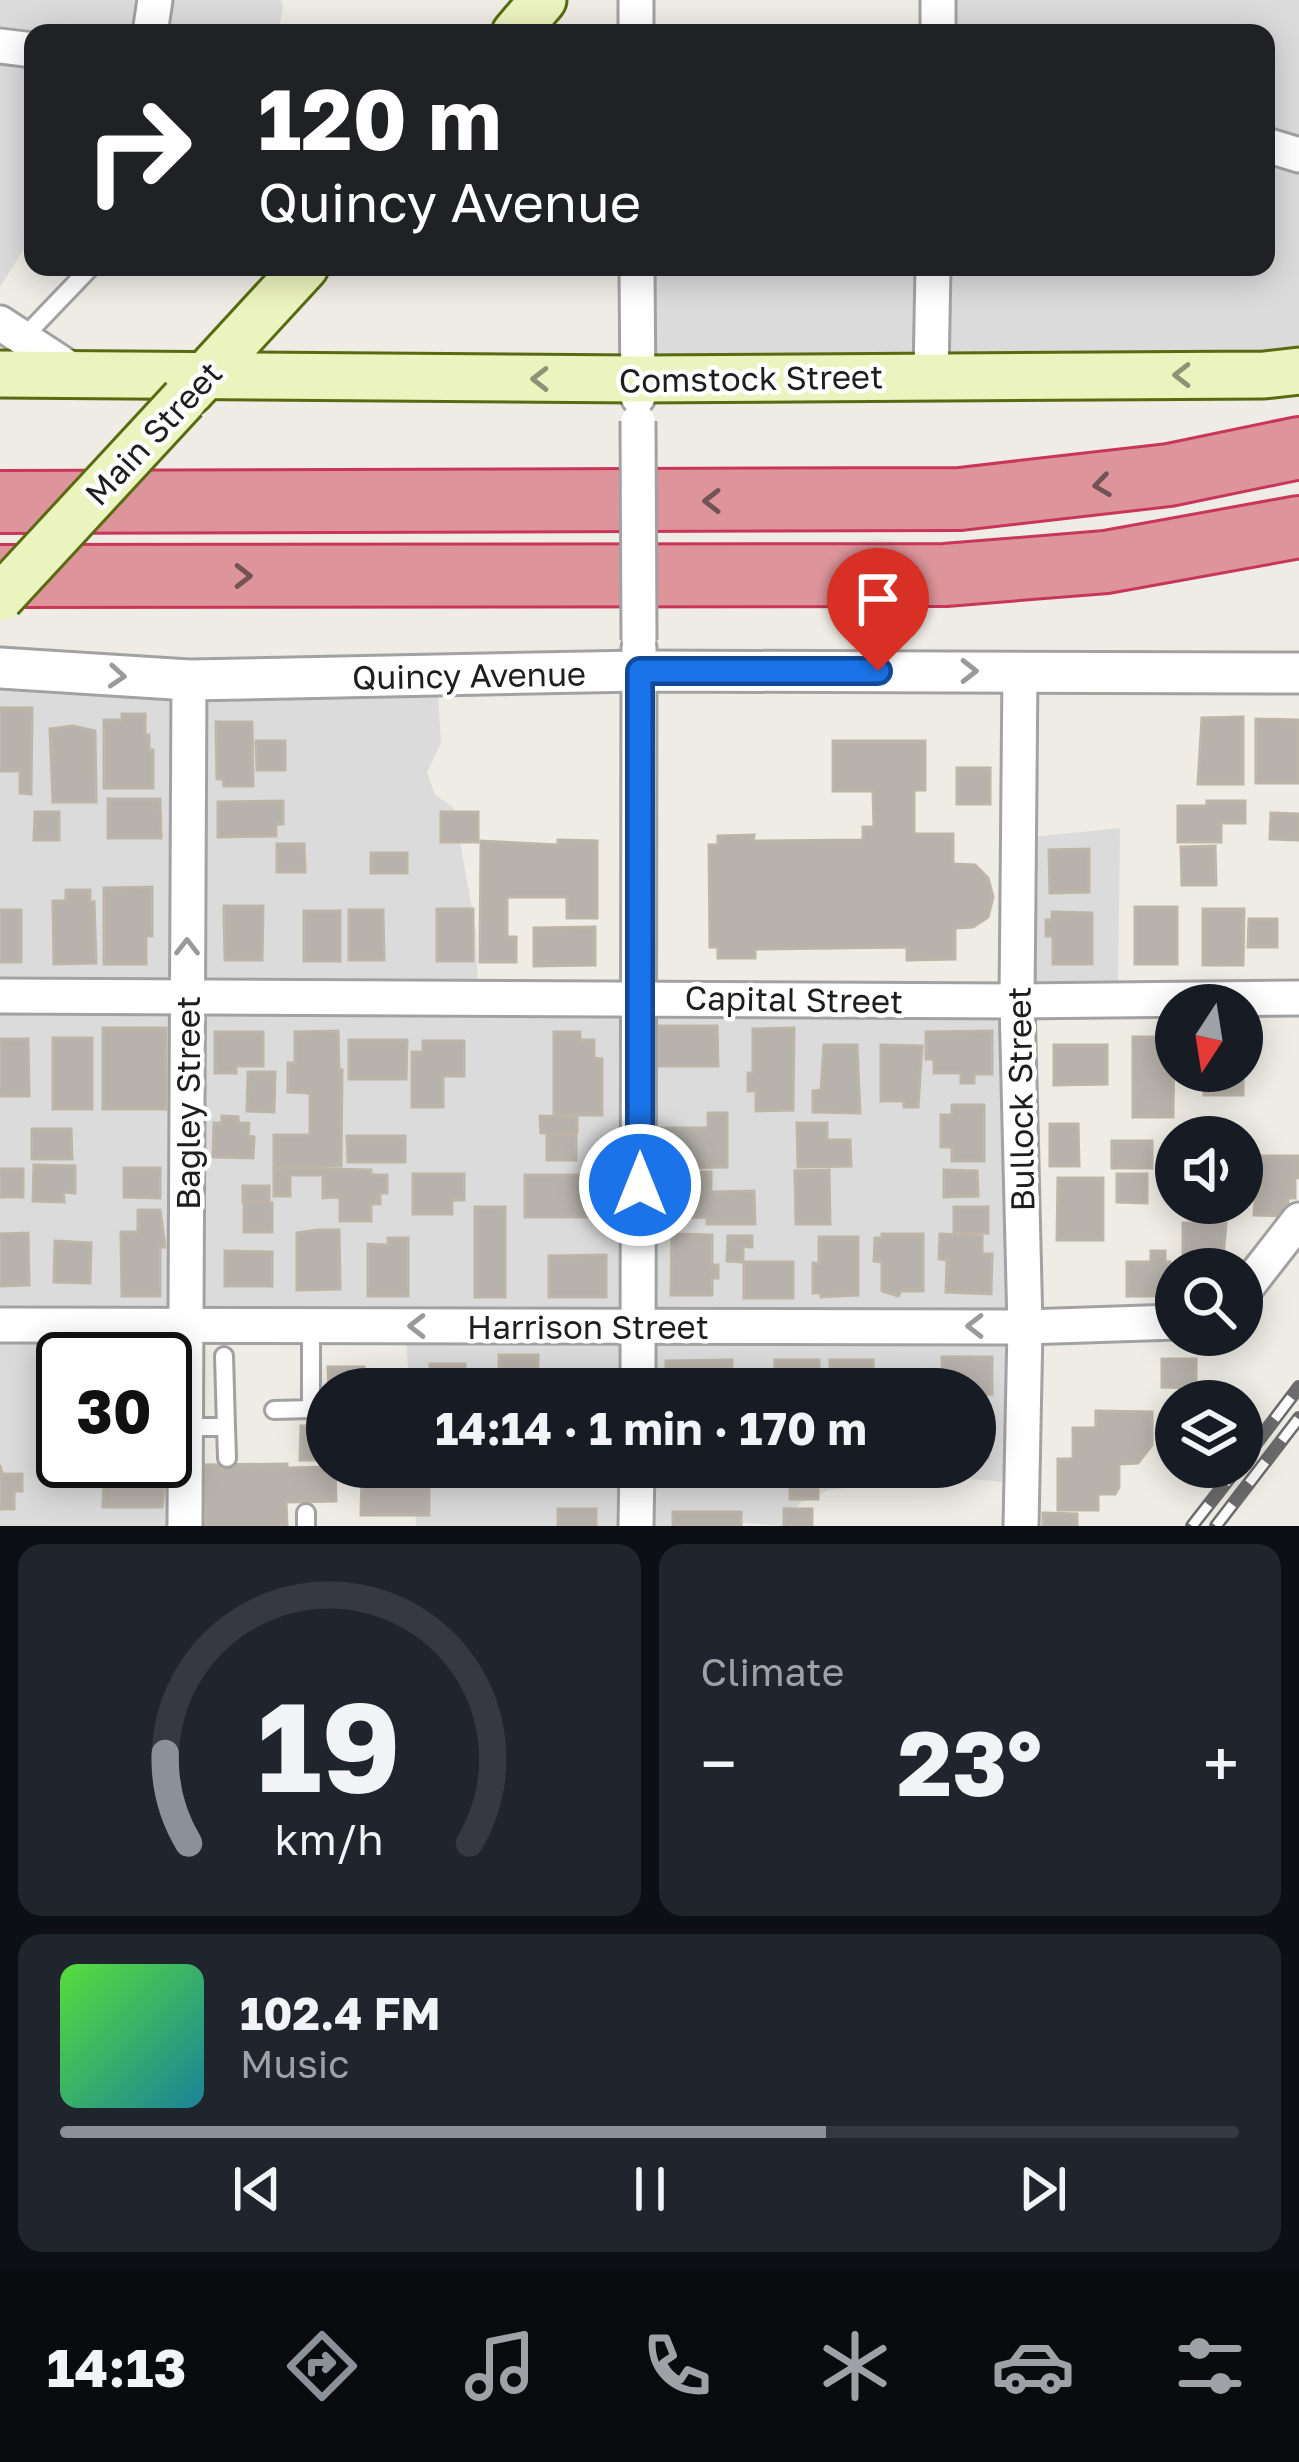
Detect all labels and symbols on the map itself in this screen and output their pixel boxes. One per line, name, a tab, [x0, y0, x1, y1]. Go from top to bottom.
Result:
street label: Main Street	[77, 353, 229, 513]
street label: Comstock Street	[618, 356, 884, 400]
one-way arrow	[1172, 362, 1190, 388]
one-way arrow	[530, 366, 548, 392]
one-way arrow	[1092, 471, 1111, 497]
one-way arrow	[702, 488, 720, 514]
pin	[827, 548, 929, 671]
one-way arrow	[235, 563, 253, 589]
street label: Quincy Avenue	[352, 653, 586, 697]
one-way arrow	[961, 658, 979, 684]
one-way arrow	[108, 662, 127, 688]
one-way arrow	[174, 937, 200, 955]
street label: Capital Street	[684, 978, 904, 1020]
north arrow	[1155, 984, 1263, 1092]
street label: Bullock Street	[999, 986, 1041, 1212]
street label: Bagley Street	[168, 996, 207, 1210]
position arrow	[577, 1122, 703, 1248]
street label: Harrison Street	[467, 1307, 709, 1346]
one-way arrow	[407, 1313, 425, 1339]
one-way arrow	[965, 1313, 983, 1339]
speed limit sign: 30	[36, 1332, 192, 1488]

